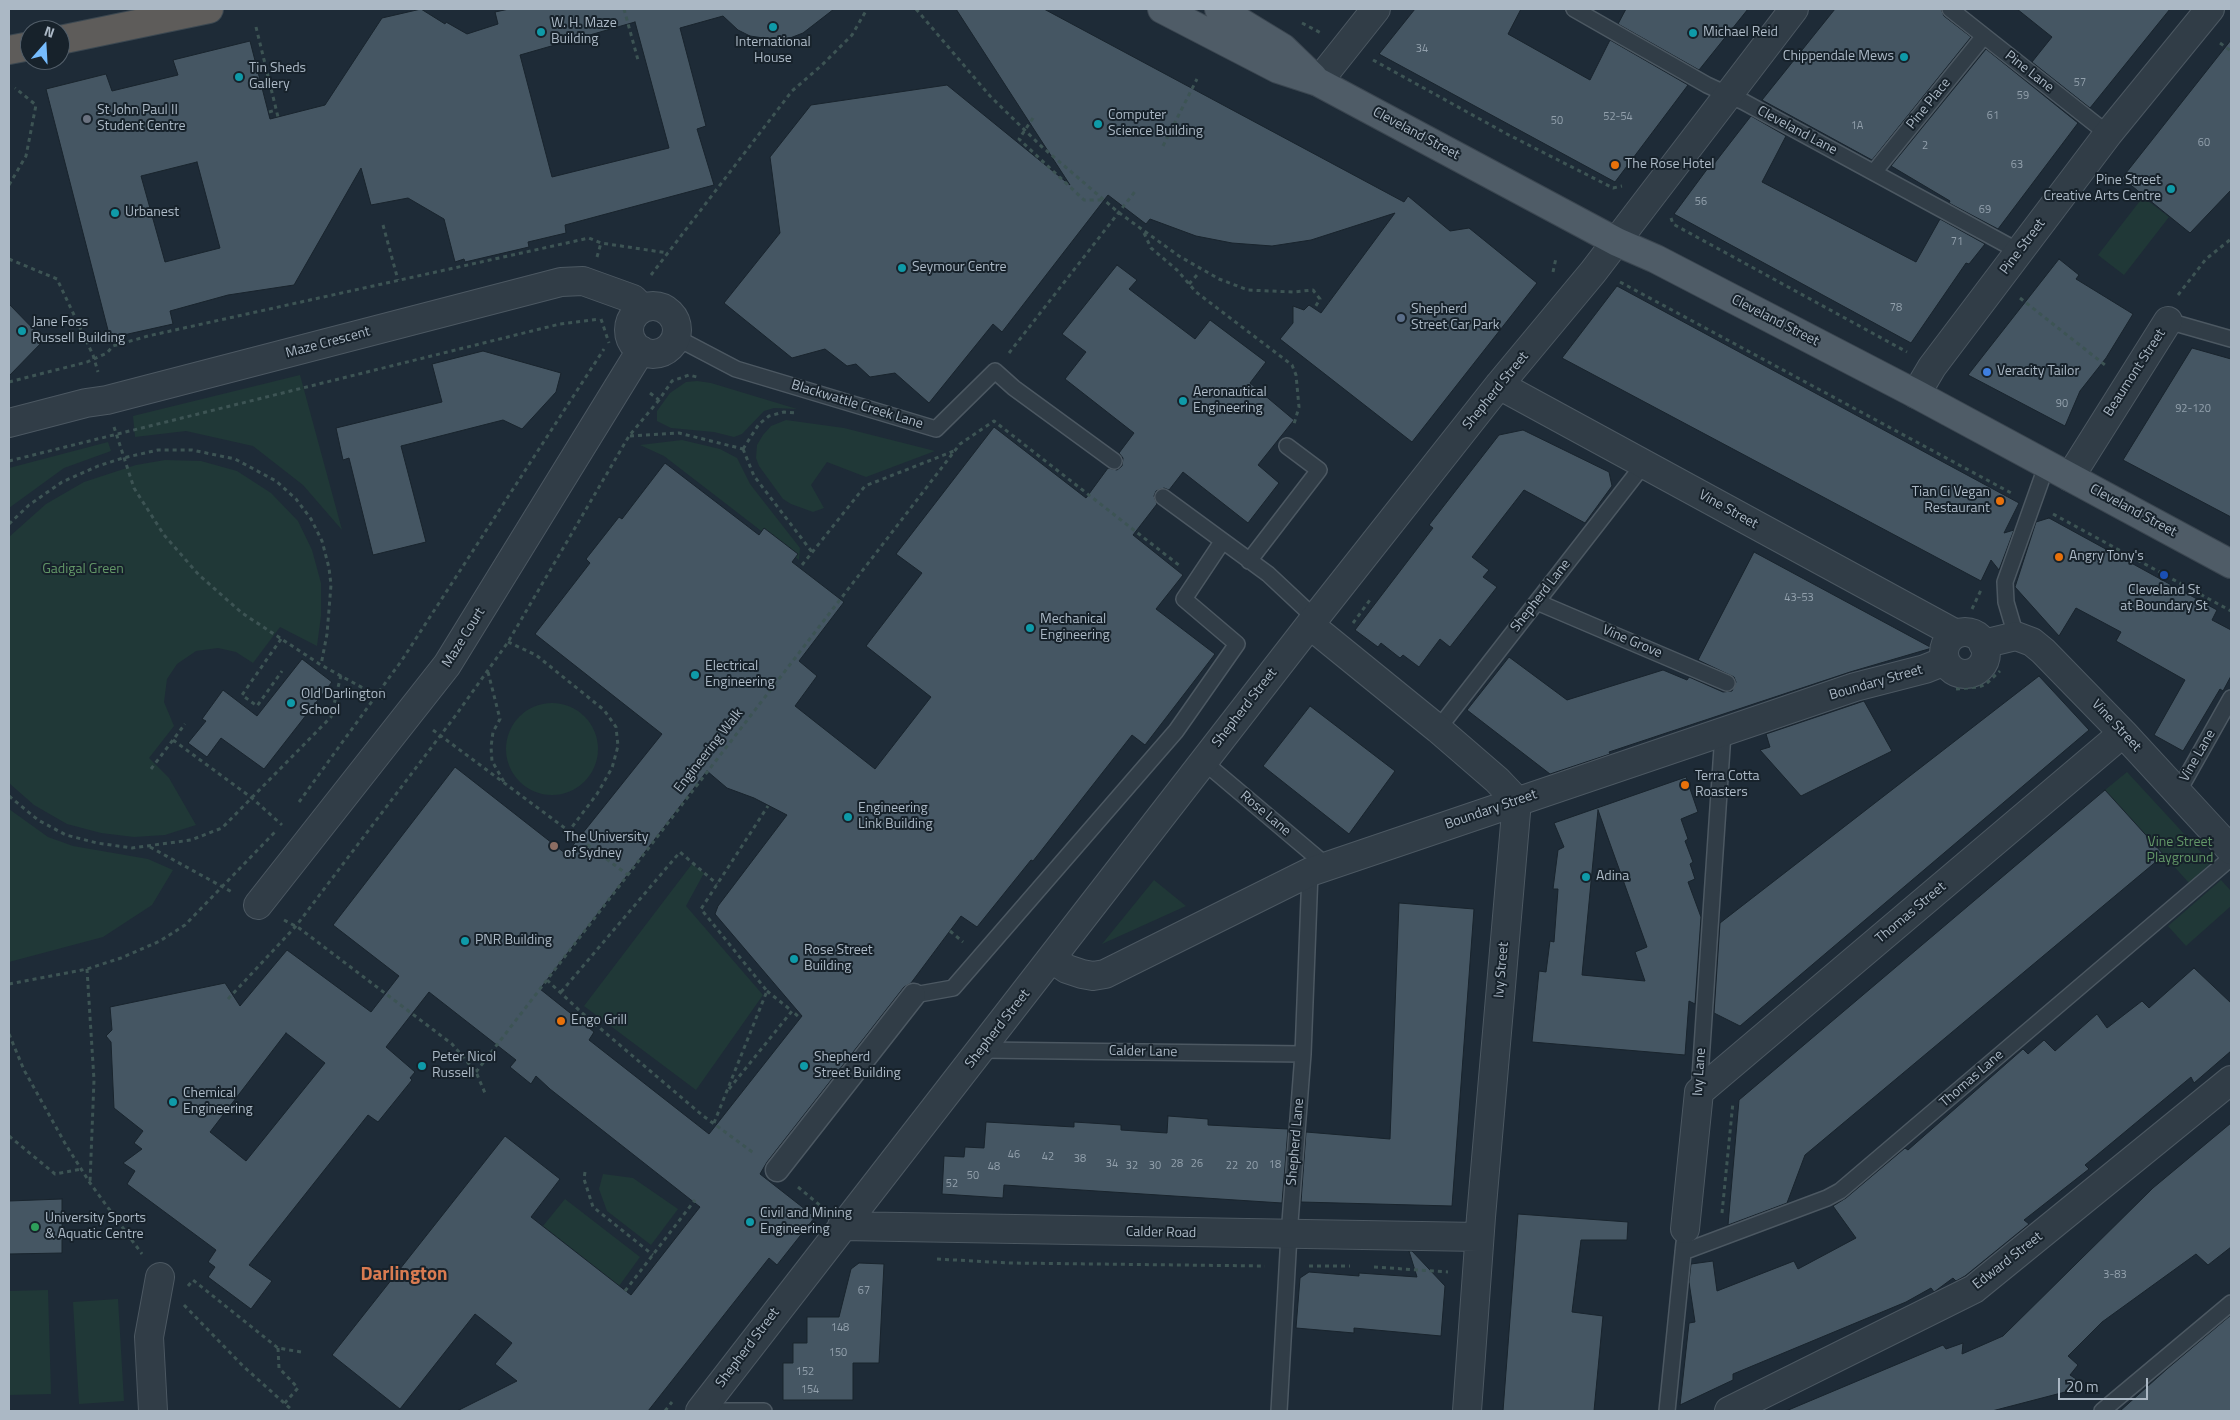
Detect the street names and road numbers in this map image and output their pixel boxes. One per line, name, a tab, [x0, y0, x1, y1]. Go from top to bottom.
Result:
street label: Pine Lane	[2001, 48, 2057, 96]
street label: Pine Place	[1903, 75, 1955, 133]
street label: Cleveland Lane	[1754, 103, 1840, 159]
street label: Cleveland Street	[1370, 104, 1462, 164]
street label: Pine Street	[1997, 216, 2049, 278]
street label: Cleveland Street	[1728, 292, 1822, 350]
street label: Maze Crescent	[284, 324, 372, 362]
street label: Beaumont Street	[2101, 326, 2169, 420]
street label: Shepherd Street	[1459, 349, 1533, 433]
street label: Blackwattle Creek Lane	[789, 377, 925, 433]
street label: Cleveland Street	[2087, 481, 2179, 541]
street label: Vine Street	[1696, 487, 1760, 533]
street label: Shepherd Lane	[1507, 556, 1575, 636]
street label: Maze Court	[439, 605, 489, 671]
street label: Vine Grove	[1600, 622, 1664, 662]
street label: Boundary Street	[1827, 662, 1925, 704]
street label: Shepherd Street	[1209, 665, 1281, 751]
street label: Vine Street	[2088, 697, 2144, 755]
street label: Engineering Walk	[671, 706, 747, 796]
street label: Vine Lane	[2176, 727, 2220, 785]
street label: Boundary Street	[1443, 786, 1539, 834]
street label: Rose Lane	[1236, 788, 1294, 840]
street label: Thomas Street	[1872, 879, 1950, 947]
street label: Ivy Street	[1491, 941, 1513, 999]
street label: Shepherd Street	[962, 986, 1034, 1072]
street label: Calder Lane	[1109, 1043, 1177, 1061]
street label: Ivy Lane	[1690, 1047, 1710, 1097]
street label: Thomas Lane	[1937, 1047, 2007, 1111]
street label: Shepherd Lane	[1284, 1098, 1308, 1186]
street label: Calder Road	[1126, 1224, 1196, 1242]
street label: Edward Street	[1970, 1229, 2046, 1293]
street label: Shepherd Street	[713, 1305, 783, 1391]

